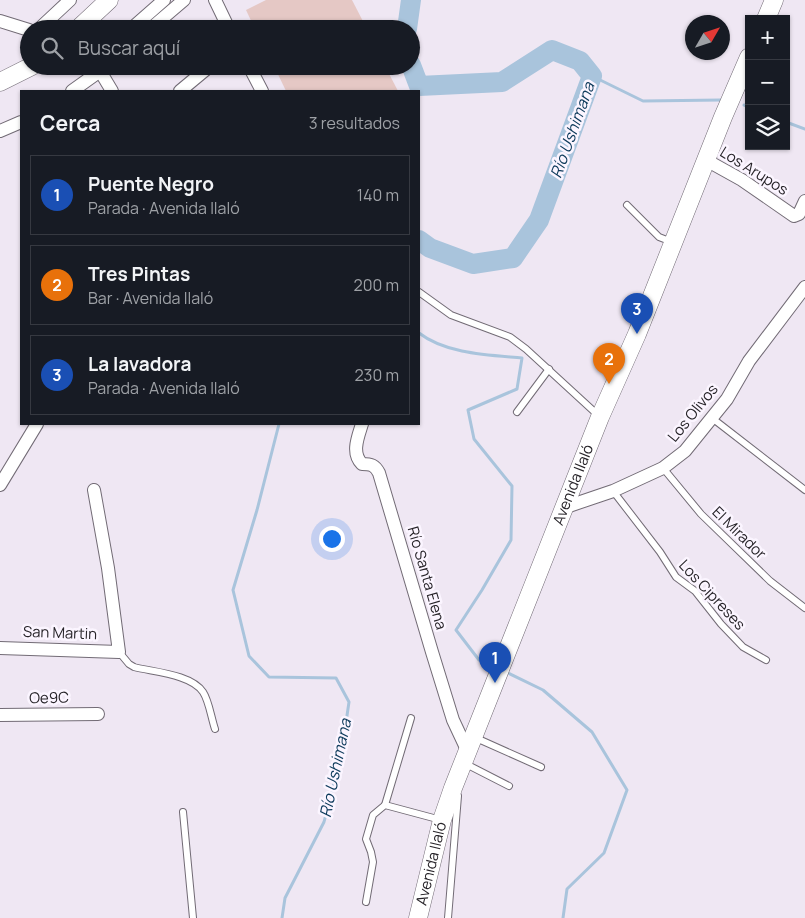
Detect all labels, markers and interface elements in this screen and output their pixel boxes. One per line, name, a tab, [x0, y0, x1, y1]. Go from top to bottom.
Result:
north arrow	[685, 15, 730, 60]
map controls	[745, 15, 790, 150]
button: +	[745, 15, 790, 60]
search box	[20, 20, 420, 75]
icon: search	[38, 34, 66, 62]
text: Buscar aquí	[78, 35, 180, 61]
button: −	[745, 60, 790, 105]
water label: Río Ushimana	[545, 78, 600, 181]
button: layers	[745, 105, 790, 150]
text: Cerca	[40, 109, 100, 137]
text: 3 resultados	[309, 112, 400, 134]
street label: Los Arupos	[716, 141, 792, 200]
text: Puente Negro	[88, 171, 214, 197]
text: 1	[53, 184, 61, 206]
text: 140 m	[357, 184, 399, 206]
text: Parada · Avenida Ilaló	[88, 197, 240, 219]
text: Tres Pintas	[88, 261, 190, 287]
text: 2	[52, 274, 62, 296]
text: 200 m	[354, 274, 399, 296]
text: Bar · Avenida Ilaló	[88, 287, 213, 309]
pin: 3	[621, 293, 653, 334]
pin: 2	[593, 343, 625, 384]
text: La lavadora	[88, 351, 191, 377]
text: 3	[52, 364, 62, 386]
text: 230 m	[355, 364, 399, 386]
text: Parada · Avenida Ilaló	[88, 377, 240, 399]
street label: Los Olivos	[663, 379, 723, 446]
street label: Avenida Ilaló	[547, 441, 598, 528]
street label: El Mirador	[708, 502, 771, 564]
street label: Río Santa Elena	[403, 524, 452, 632]
your location	[319, 526, 345, 552]
street label: Los Cipreses	[674, 555, 750, 634]
street label: San Martin	[23, 621, 98, 644]
pin: 1	[479, 642, 511, 683]
street label: Oe9C	[29, 687, 69, 708]
water label: Río Ushimana	[314, 716, 356, 819]
street label: Avenida Ilaló	[411, 819, 451, 907]

